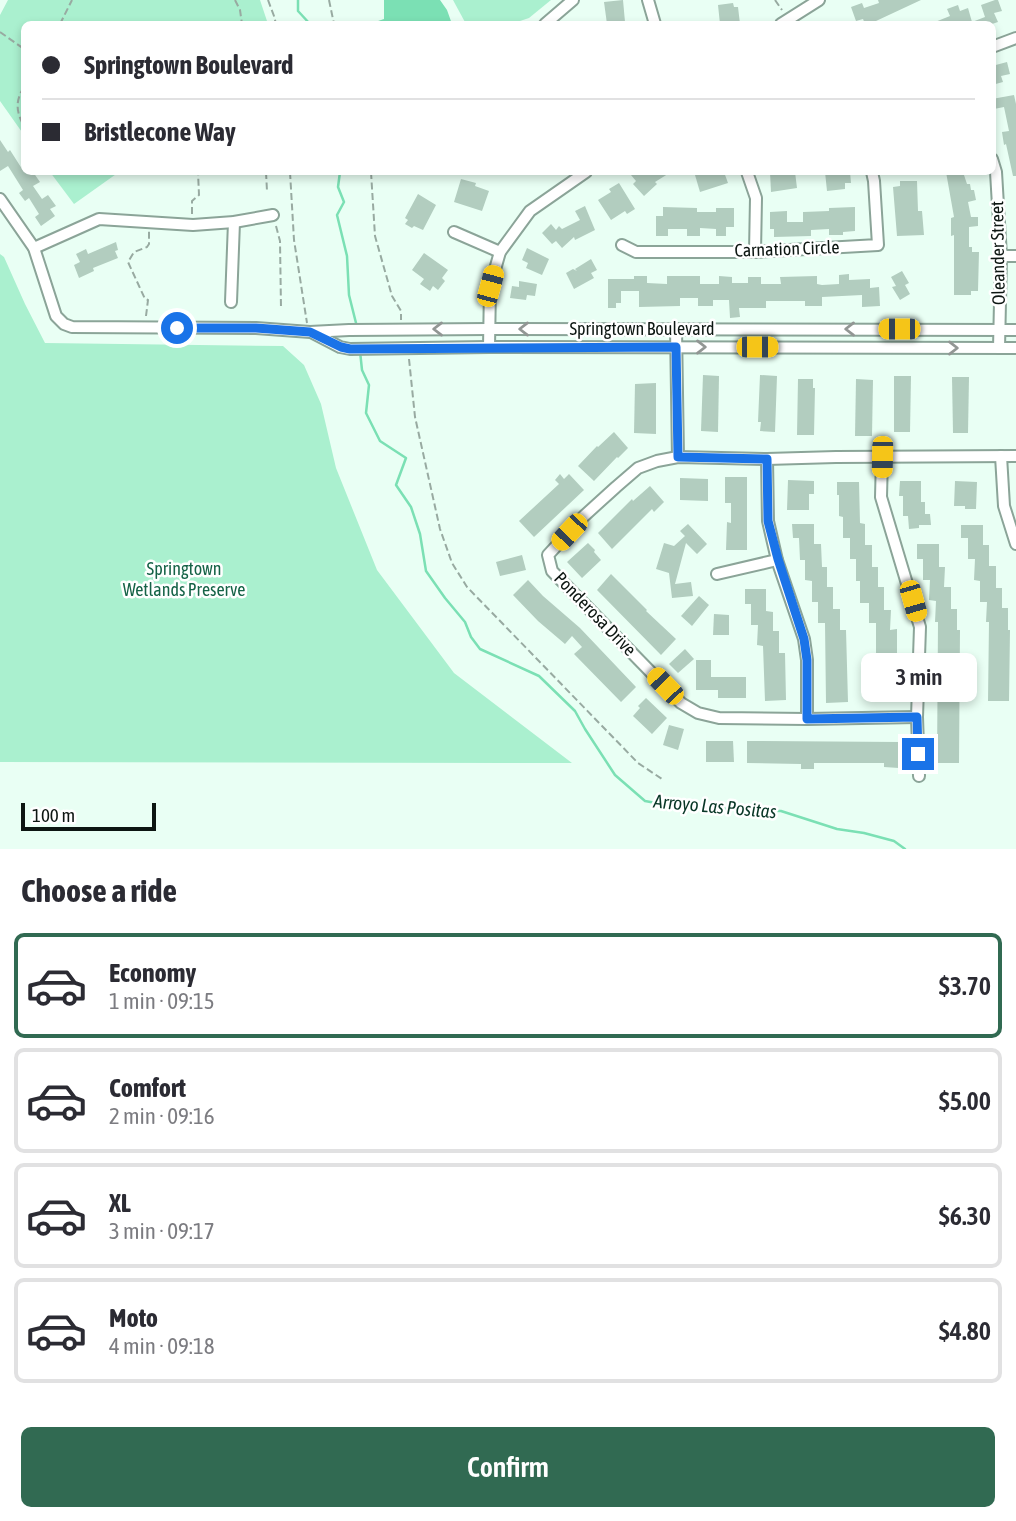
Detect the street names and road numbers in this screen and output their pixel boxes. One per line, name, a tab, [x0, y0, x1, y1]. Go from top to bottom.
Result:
street label: Oleander Street	[986, 201, 1009, 305]
street label: Carnation Circle	[734, 236, 840, 261]
street label: Springtown Boulevard	[570, 318, 714, 339]
street label: Ponderosa Drive	[550, 567, 641, 660]

